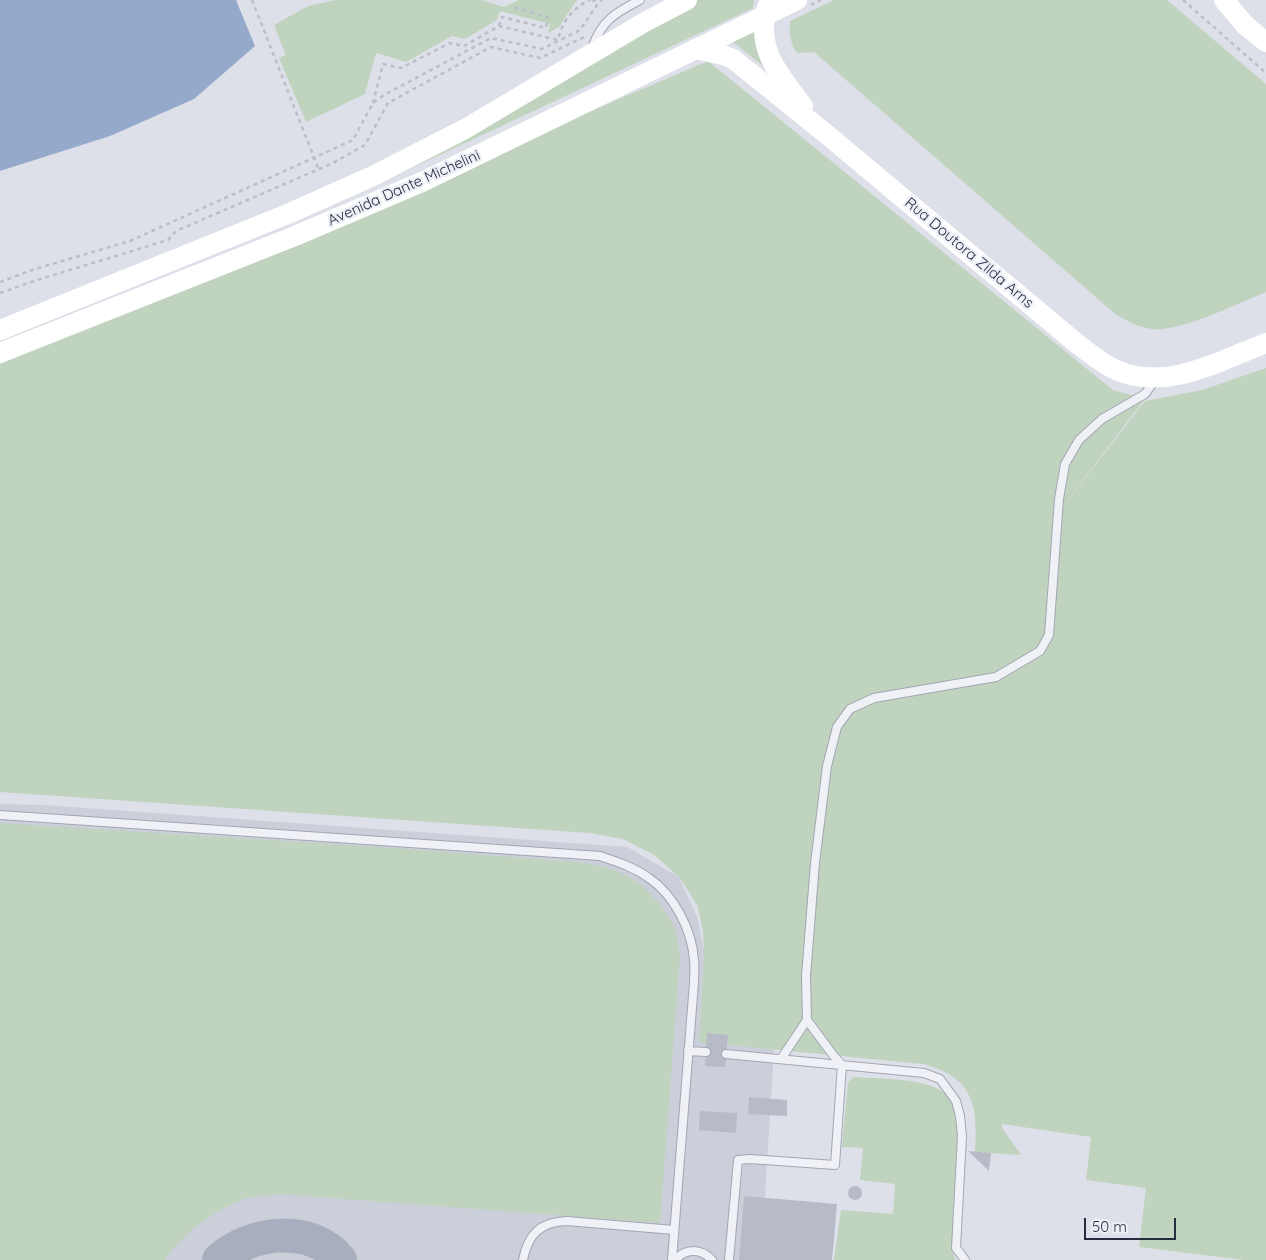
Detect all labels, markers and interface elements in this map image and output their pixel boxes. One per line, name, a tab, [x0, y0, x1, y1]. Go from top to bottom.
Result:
street label: Avenida Dante Michelini	[325, 146, 483, 230]
street label: Rua Doutora Zilda Arns	[901, 194, 1037, 312]
scale bar	[1086, 1208, 1178, 1240]
text: 50 m	[1092, 1217, 1127, 1236]

